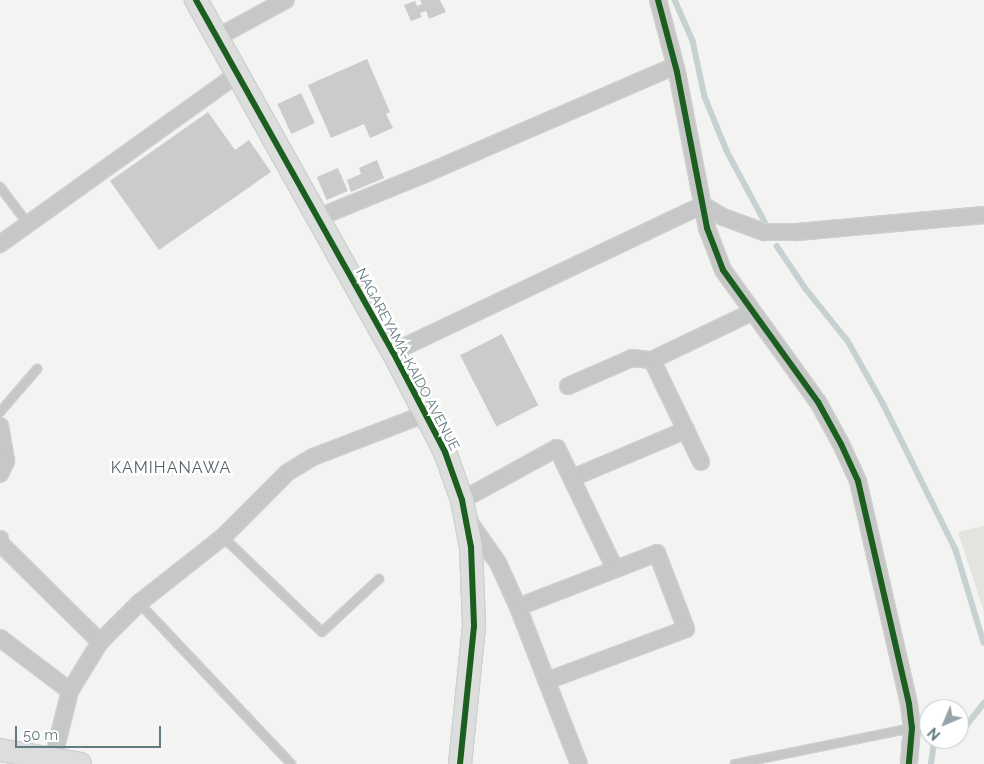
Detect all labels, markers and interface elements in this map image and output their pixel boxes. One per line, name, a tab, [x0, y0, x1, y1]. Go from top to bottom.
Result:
street label: NAGAREYAMA-KAIDO AVENUE	[353, 265, 463, 453]
district label: KAMIHANAWA	[109, 458, 233, 478]
north arrow	[919, 699, 969, 749]
scale bar	[18, 716, 164, 748]
text: N	[925, 724, 944, 743]
text: 50 m	[23, 726, 58, 744]

